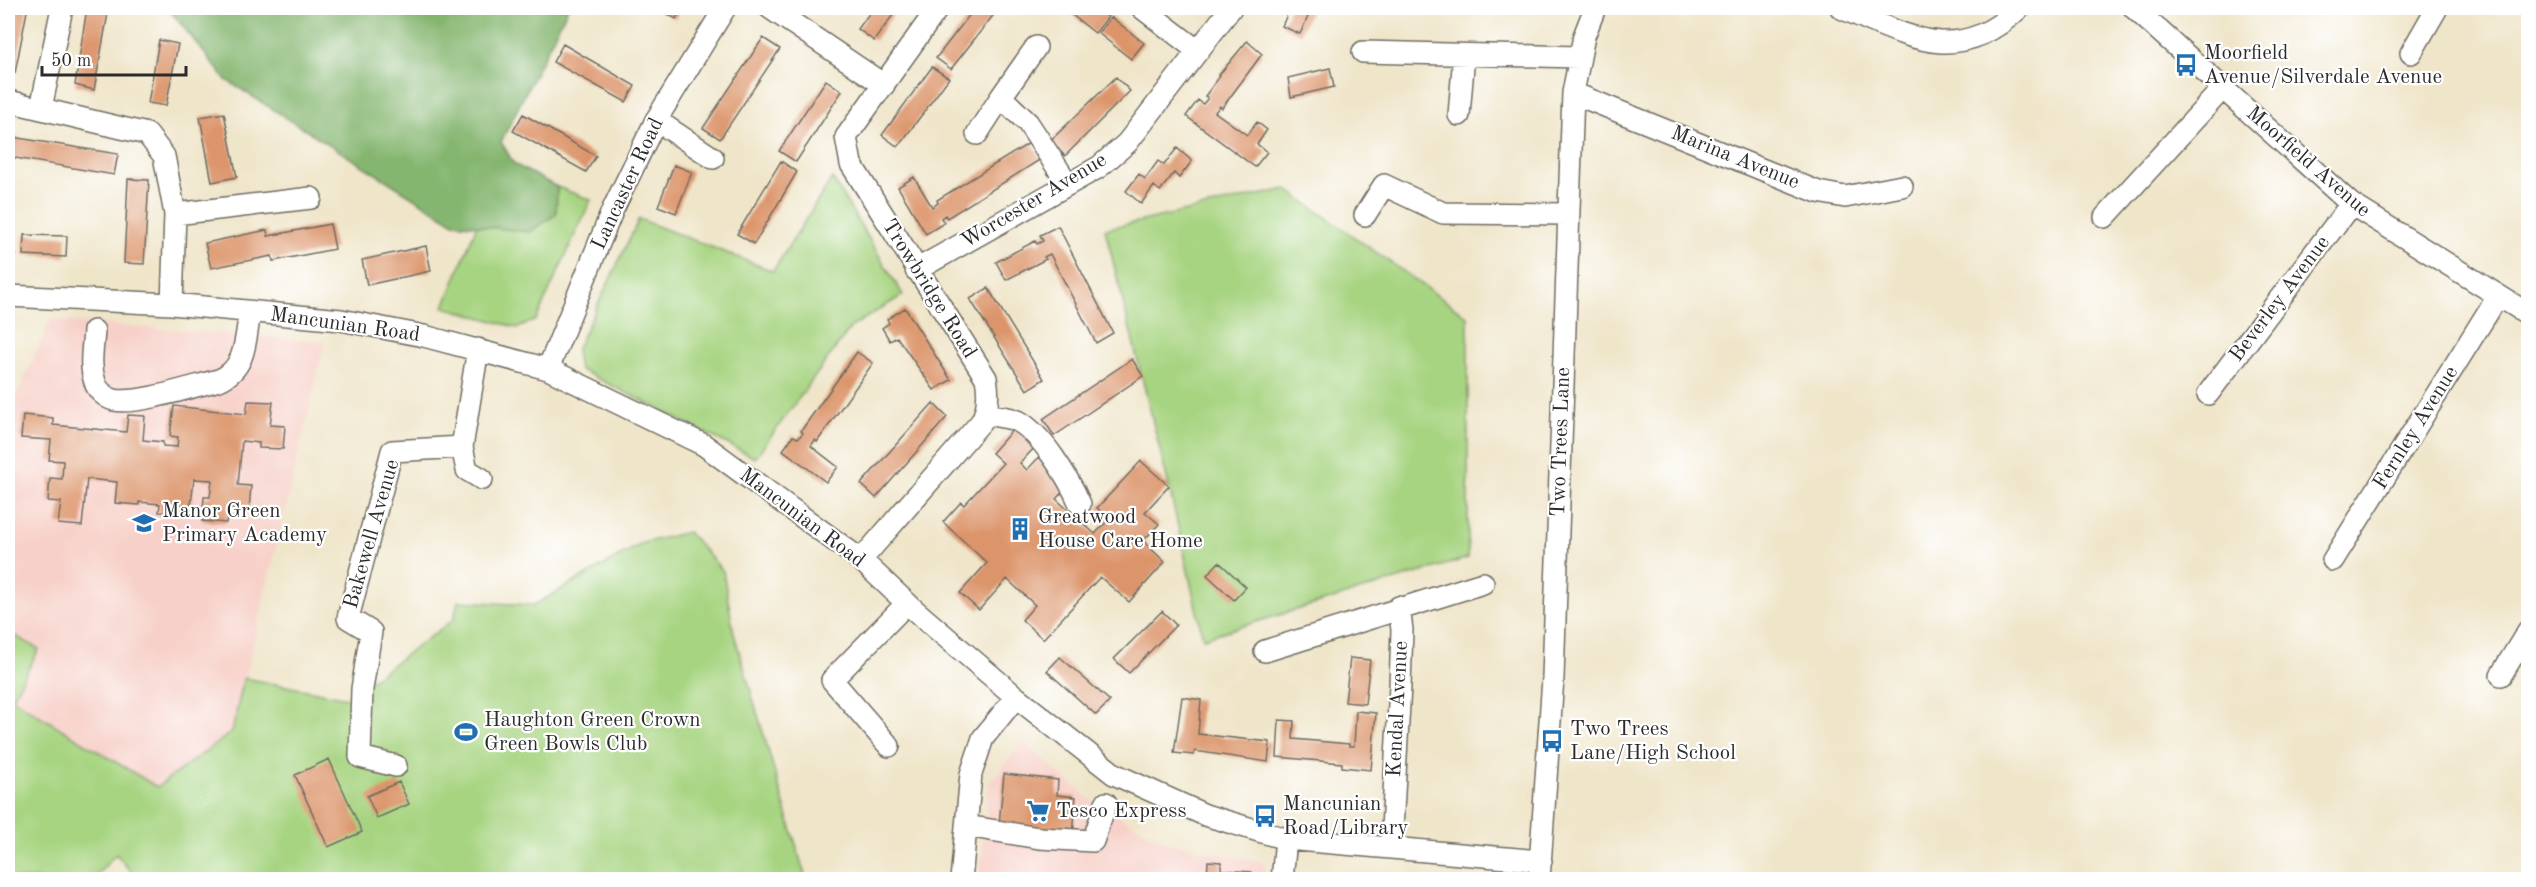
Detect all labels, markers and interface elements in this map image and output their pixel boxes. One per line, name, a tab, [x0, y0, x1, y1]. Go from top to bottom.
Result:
scale bar	[42, 39, 186, 77]
place label: Moorfield Avenue/Silverdale Avenue	[2204, 43, 2442, 88]
text: 50 m	[51, 52, 91, 70]
bus stop icon: Moorfield Avenue/Silverdale Avenue	[2173, 52, 2199, 78]
street label: Moorfield Avenue	[2242, 103, 2374, 221]
street label: Lancaster Road	[588, 115, 668, 253]
street label: Marina Avenue	[1668, 123, 1802, 193]
street label: Worcester Avenue	[958, 149, 1110, 253]
street label: Trowbridge Road	[878, 216, 980, 362]
street label: Beverley Avenue	[2226, 232, 2334, 366]
street label: Mancunian Road	[269, 304, 421, 346]
street label: Fernley Avenue	[2370, 363, 2462, 493]
street label: Two Trees Lane	[1548, 367, 1574, 517]
street label: Bakewell Avenue	[341, 457, 403, 611]
street label: Mancunian Road	[735, 464, 869, 572]
place label: Manor Green Primary Academy	[162, 501, 327, 546]
place label: Greatwood House Care Home	[1038, 507, 1203, 552]
school or university icon: Manor Green Primary Academy	[131, 510, 157, 536]
building icon: Greatwood House Care Home	[1007, 516, 1033, 542]
street label: Kendal Avenue	[1384, 640, 1412, 778]
place label: Haughton Green Crown Green Bowls Club	[484, 710, 701, 755]
sports icon: Haughton Green Crown Green Bowls Club	[453, 719, 479, 745]
place label: Two Trees Lane/High School	[1570, 719, 1736, 764]
bus stop icon: Two Trees Lane/High School	[1539, 728, 1565, 754]
place label: Mancunian Road/Library	[1283, 794, 1408, 839]
supermarket icon: Tesco Express	[1025, 798, 1051, 824]
place label: Tesco Express	[1056, 801, 1187, 822]
bus stop icon: Mancunian Road/Library	[1252, 803, 1278, 829]

